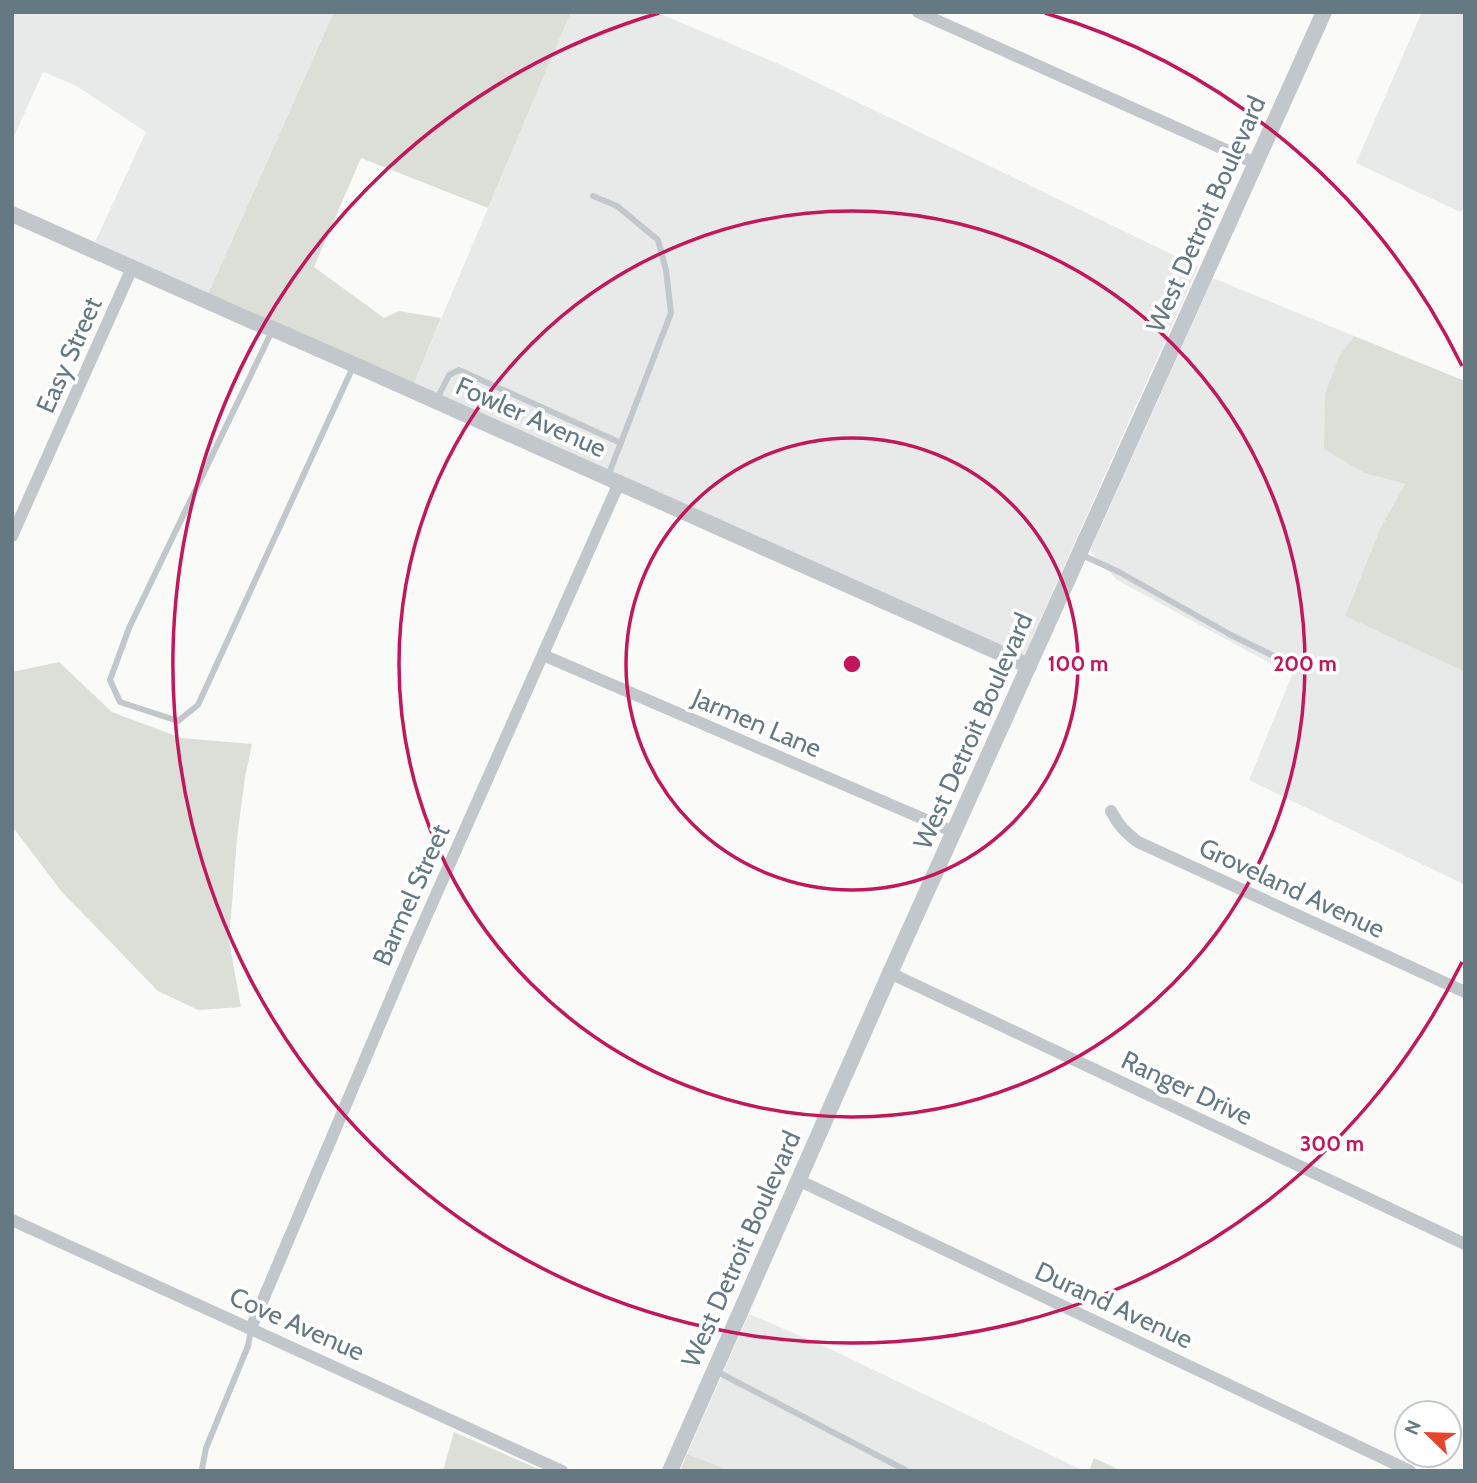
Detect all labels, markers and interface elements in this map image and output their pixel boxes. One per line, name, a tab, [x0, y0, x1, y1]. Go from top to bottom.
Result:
street label: West Detroit Boulevard	[1139, 91, 1273, 337]
street label: Easy Street	[29, 292, 109, 418]
street label: Fowler Avenue	[451, 370, 611, 464]
street label: West Detroit Boulevard	[906, 608, 1040, 854]
text: 100 m	[1048, 651, 1108, 676]
text: 200 m	[1273, 651, 1337, 676]
centre of rings	[840, 652, 864, 676]
street label: Jarmen Lane	[687, 681, 826, 764]
street label: Barmel Street	[366, 819, 456, 971]
street label: Groveland Avenue	[1194, 831, 1390, 945]
street label: Ranger Drive	[1116, 1044, 1258, 1132]
street label: West Detroit Boulevard	[674, 1126, 808, 1372]
text: 300 m	[1300, 1131, 1364, 1156]
street label: Durand Avenue	[1030, 1255, 1198, 1355]
street label: Cove Avenue	[225, 1280, 369, 1368]
north arrow	[1393, 1399, 1463, 1469]
text: N	[1400, 1417, 1426, 1438]

